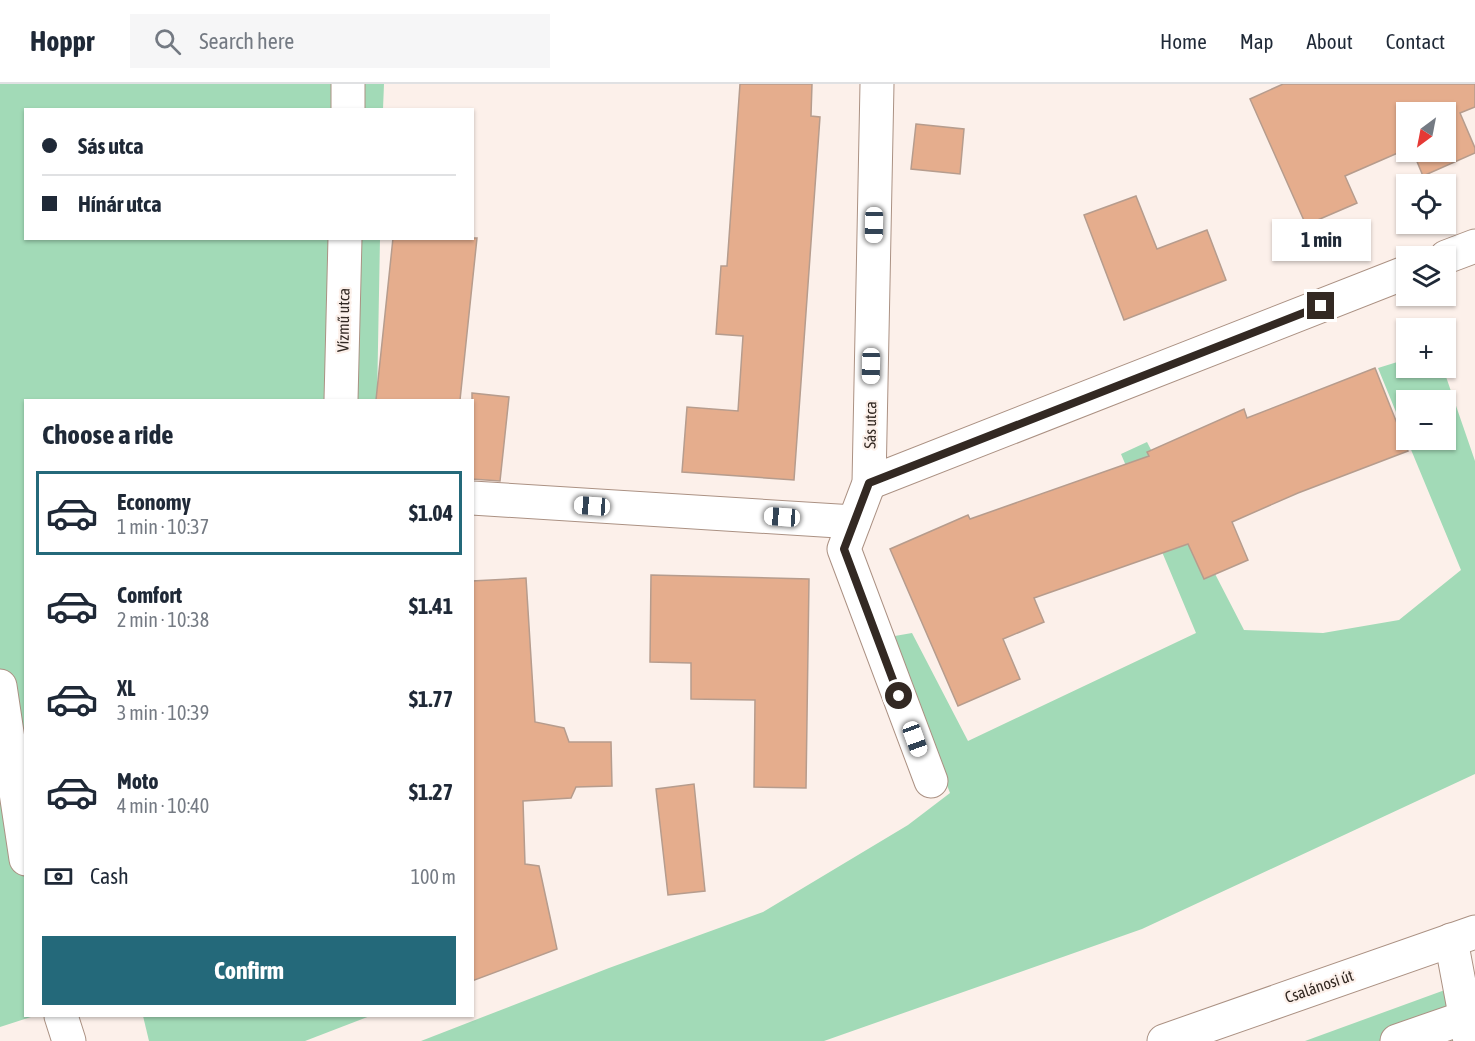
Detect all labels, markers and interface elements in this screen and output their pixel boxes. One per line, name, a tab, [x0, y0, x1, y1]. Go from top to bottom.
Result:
search box	[130, 14, 550, 68]
text: Hoppr	[30, 25, 94, 57]
icon: search	[151, 25, 184, 58]
text: Search here	[199, 28, 294, 54]
text: Home	[1160, 29, 1207, 53]
text: Map	[1240, 29, 1274, 53]
text: About	[1307, 29, 1353, 53]
text: Contact	[1386, 29, 1445, 53]
north arrow	[1396, 102, 1456, 162]
map controls	[1396, 102, 1456, 450]
text: Sás utca	[78, 133, 143, 159]
button: locate	[1396, 174, 1456, 234]
text: Hínár utca	[78, 191, 161, 217]
car	[865, 207, 883, 243]
callout: 1 min	[1272, 219, 1370, 261]
text: 1 min	[1301, 228, 1342, 251]
button: layers	[1396, 246, 1456, 306]
street label: Vízmű utca	[333, 288, 353, 352]
route end	[1307, 292, 1334, 319]
button: +	[1396, 318, 1456, 378]
car	[862, 348, 880, 384]
button: −	[1396, 390, 1456, 450]
street label: Sás utca	[861, 401, 879, 449]
text: Choose a ride	[42, 419, 174, 450]
icon: car	[45, 486, 99, 540]
text: Economy	[117, 489, 191, 515]
car	[573, 496, 611, 516]
text: $1.04	[409, 500, 453, 526]
car	[763, 507, 801, 527]
text: 1 min · 10:37	[117, 515, 209, 538]
icon: car	[45, 579, 99, 633]
text: Comfort	[117, 582, 182, 608]
text: $1.41	[409, 593, 453, 619]
text: 2 min · 10:38	[117, 608, 209, 631]
icon: car	[45, 672, 99, 726]
text: XL	[117, 675, 135, 701]
route start	[885, 682, 912, 709]
text: $1.77	[409, 686, 453, 712]
text: 3 min · 10:39	[117, 701, 209, 724]
car	[900, 719, 930, 759]
icon: car	[45, 765, 99, 819]
text: Moto	[117, 768, 159, 794]
text: $1.27	[409, 779, 453, 805]
text: 4 min · 10:40	[117, 794, 209, 817]
icon: cash	[42, 860, 75, 893]
text: Cash	[90, 863, 129, 889]
text: 100 m	[411, 865, 456, 888]
button: Confirm	[42, 936, 456, 1005]
street label: Csalánosi út	[1282, 966, 1356, 1006]

